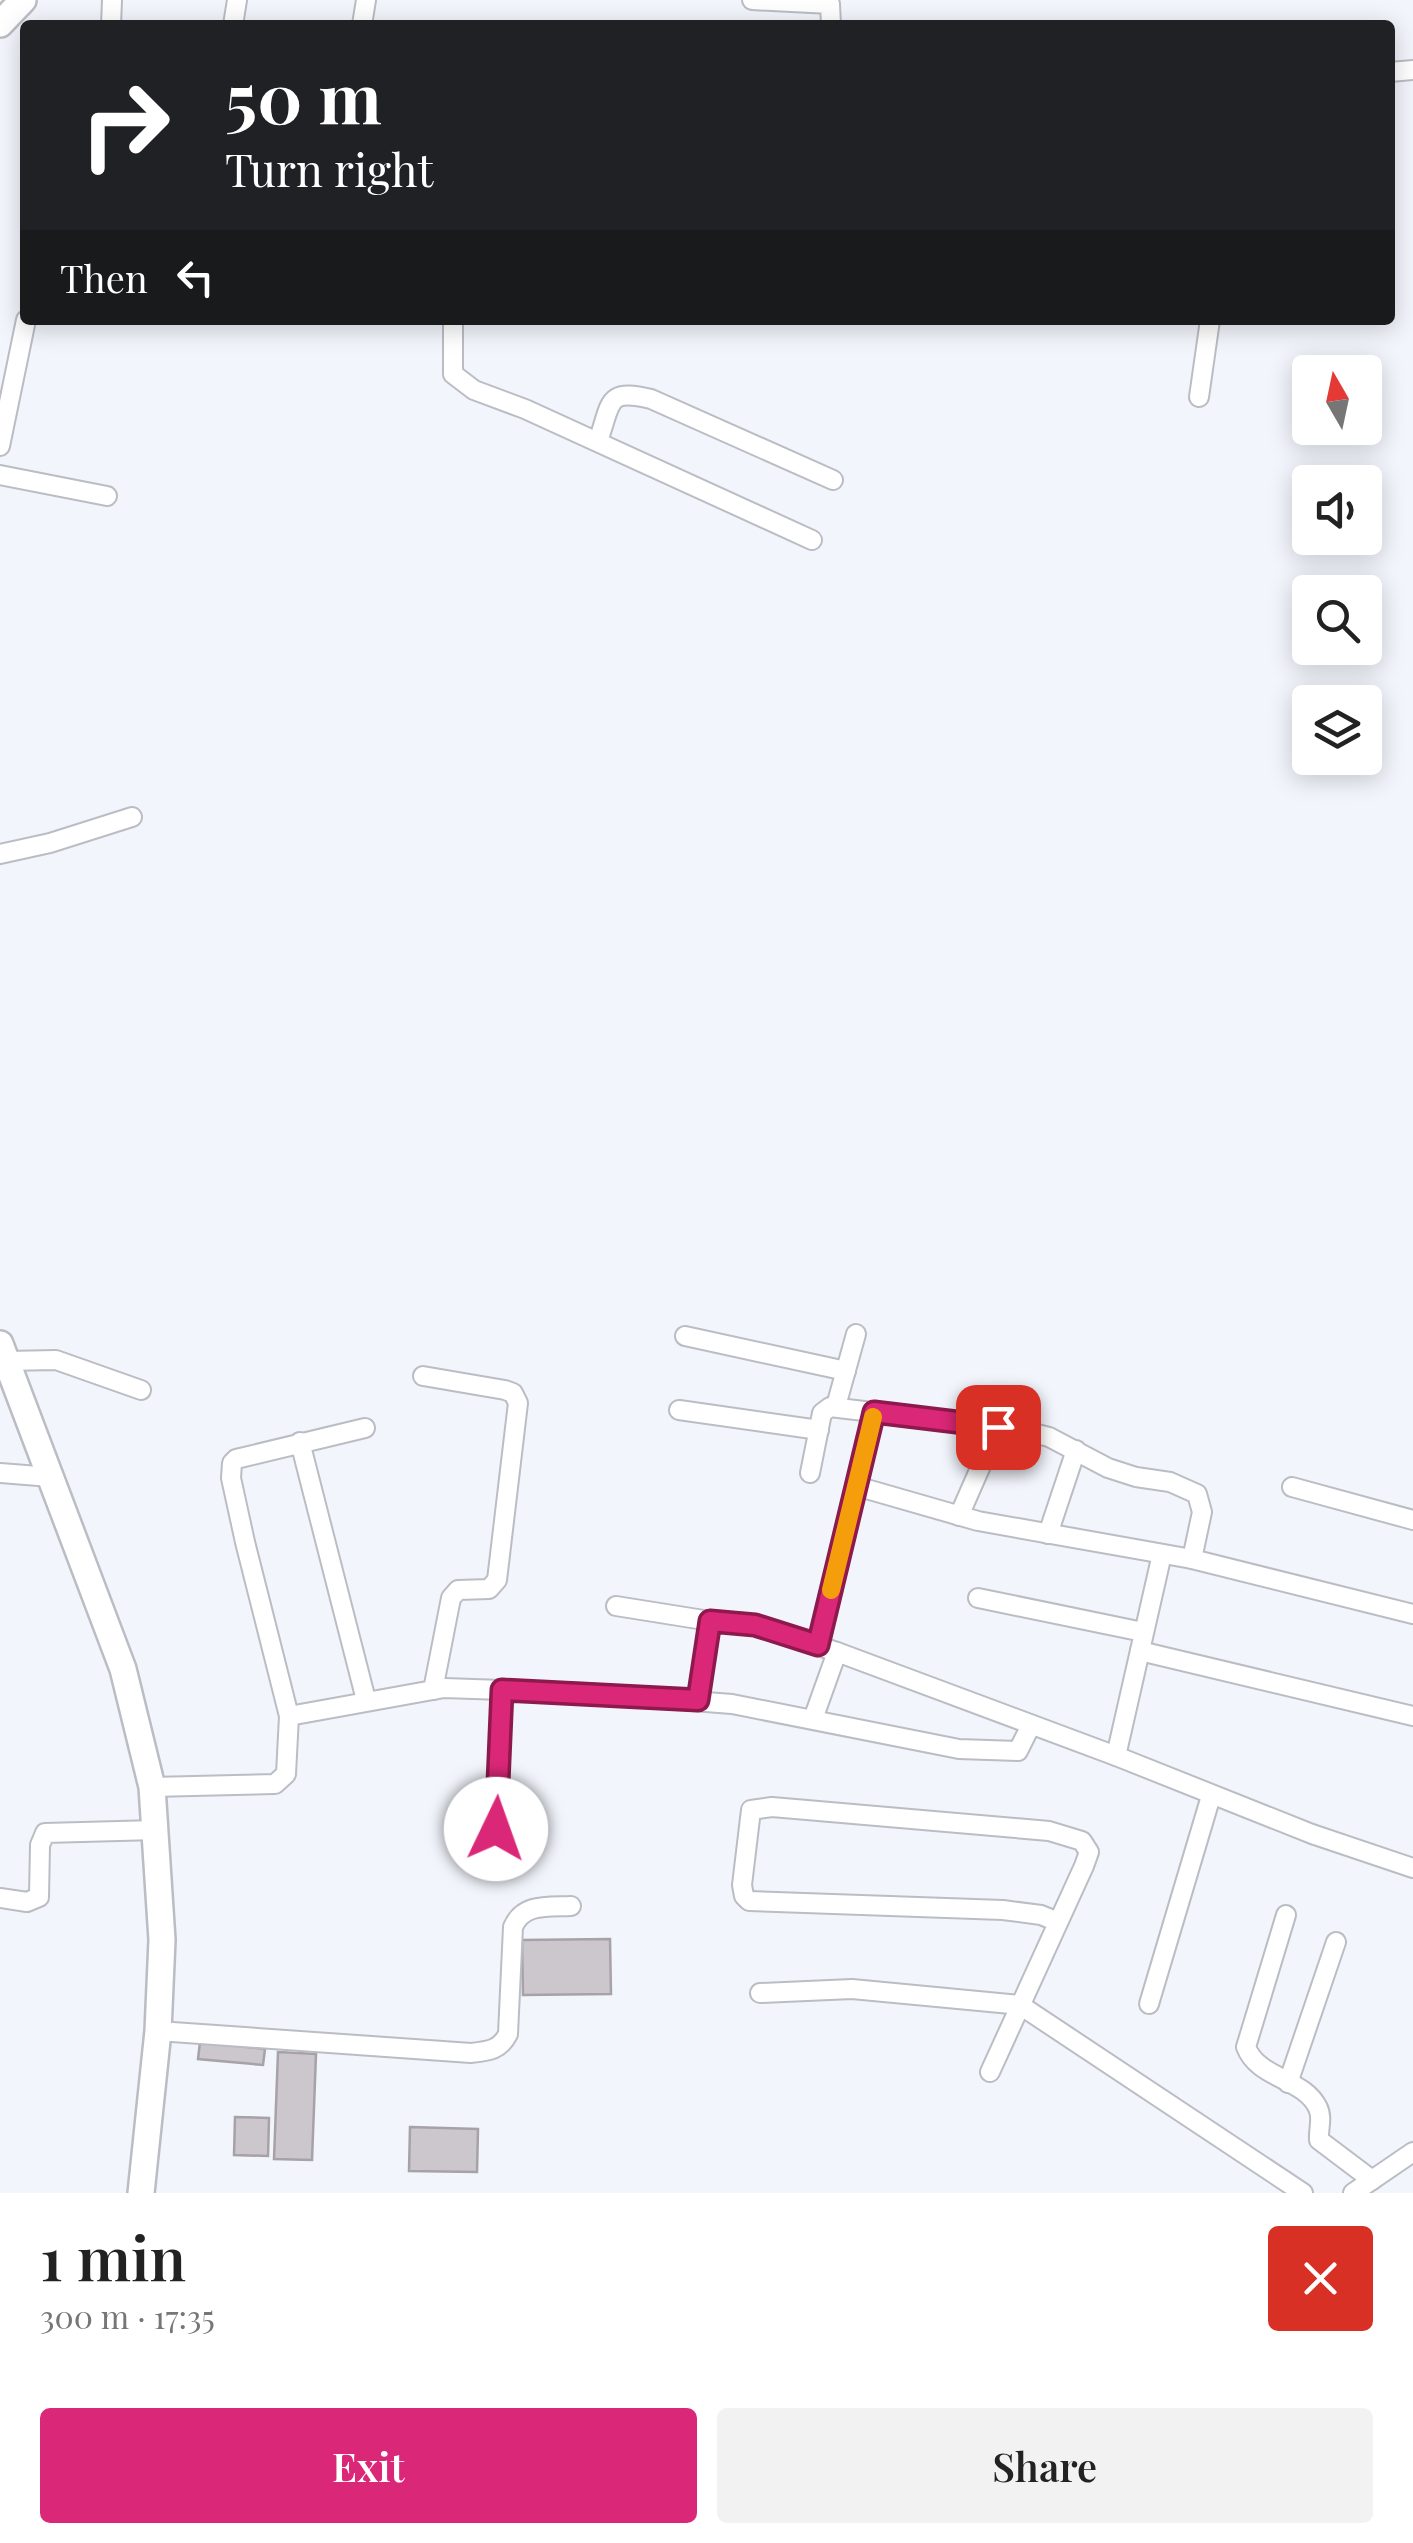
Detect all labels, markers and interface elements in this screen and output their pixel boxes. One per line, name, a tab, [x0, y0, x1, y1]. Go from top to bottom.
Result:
text: 50 m	[225, 48, 382, 142]
icon: right	[60, 60, 190, 190]
text: Turn right	[225, 138, 433, 198]
icon: left	[168, 250, 223, 305]
text: Then	[60, 252, 148, 303]
north arrow	[1292, 355, 1382, 445]
map controls	[1292, 355, 1382, 775]
button: sound	[1292, 465, 1382, 555]
button: search	[1292, 575, 1382, 665]
button: layers	[1292, 685, 1382, 775]
pin	[956, 1385, 1041, 1470]
icon: arrive	[971, 1400, 1026, 1455]
position arrow	[444, 1777, 548, 1881]
text: 1 min	[40, 2216, 186, 2296]
button: close	[1268, 2226, 1373, 2331]
text: 300 m · 17:35	[40, 2294, 215, 2337]
button: Exit	[40, 2408, 697, 2523]
button: Share	[717, 2408, 1373, 2523]

